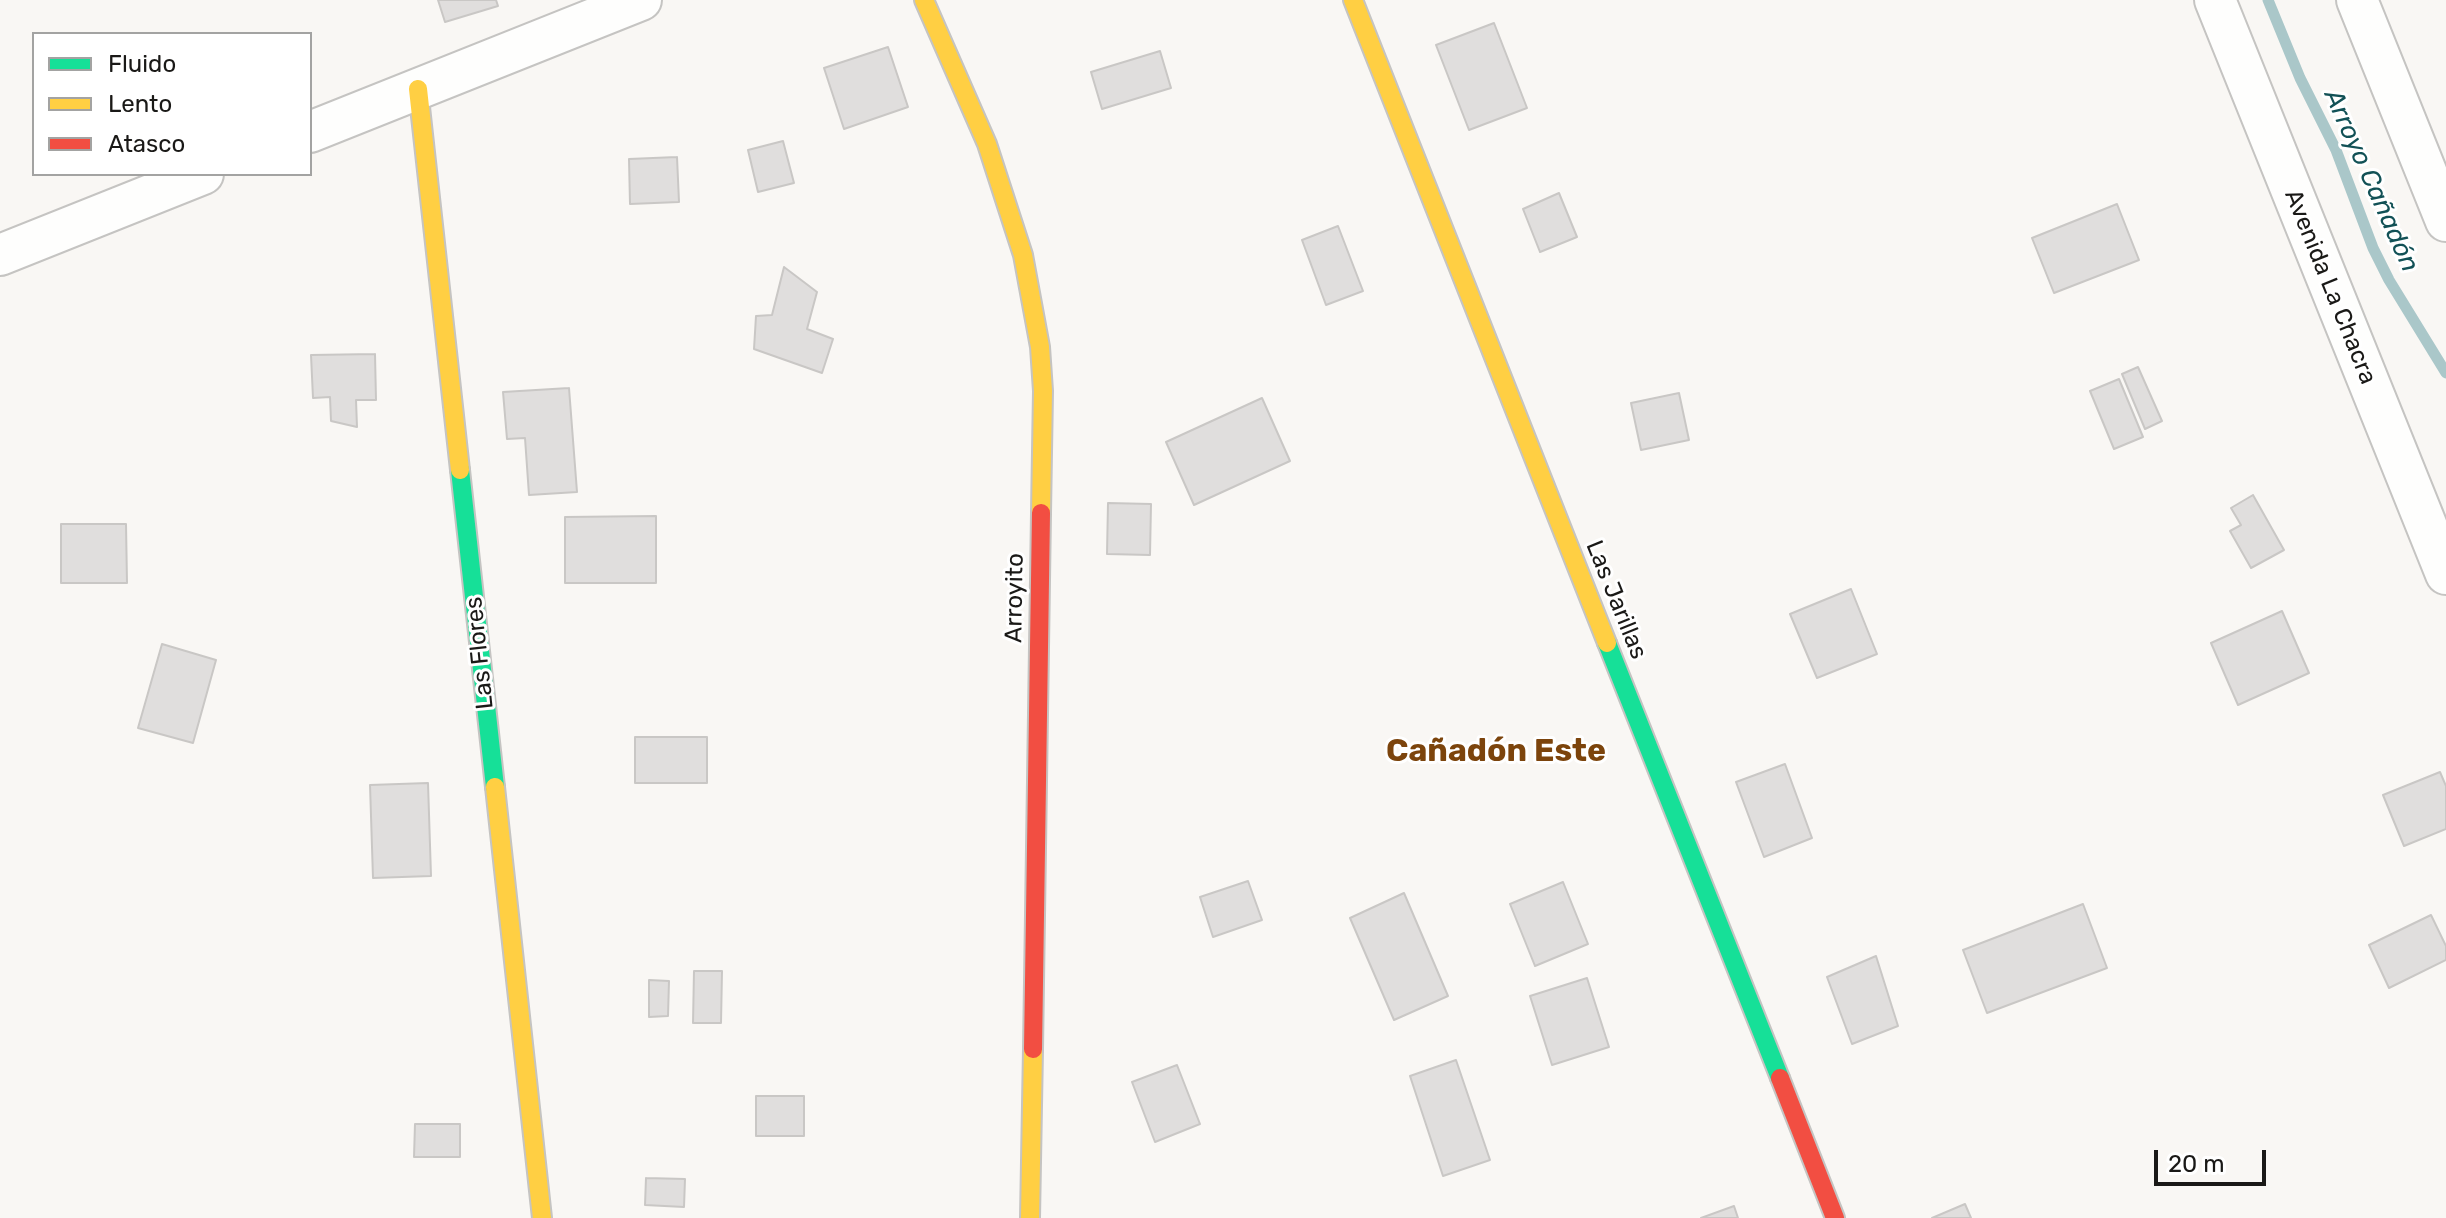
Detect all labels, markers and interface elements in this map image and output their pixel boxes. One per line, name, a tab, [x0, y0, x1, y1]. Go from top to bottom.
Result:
legend	[32, 32, 312, 176]
text: Fluido	[108, 50, 176, 78]
water label: Arroyo Cañadón	[2317, 85, 2425, 277]
text: Lento	[108, 90, 172, 118]
text: Atasco	[108, 130, 185, 158]
street label: Avenida La Chacra	[2278, 186, 2382, 388]
street label: Las Jarillas	[1579, 537, 1653, 663]
street label: Arroyito	[1000, 553, 1030, 643]
street label: Las Flores	[460, 595, 500, 711]
district label: Cañadón Este	[1386, 733, 1606, 771]
scale bar	[2158, 1134, 2270, 1184]
text: 20 m	[2168, 1150, 2225, 1178]

